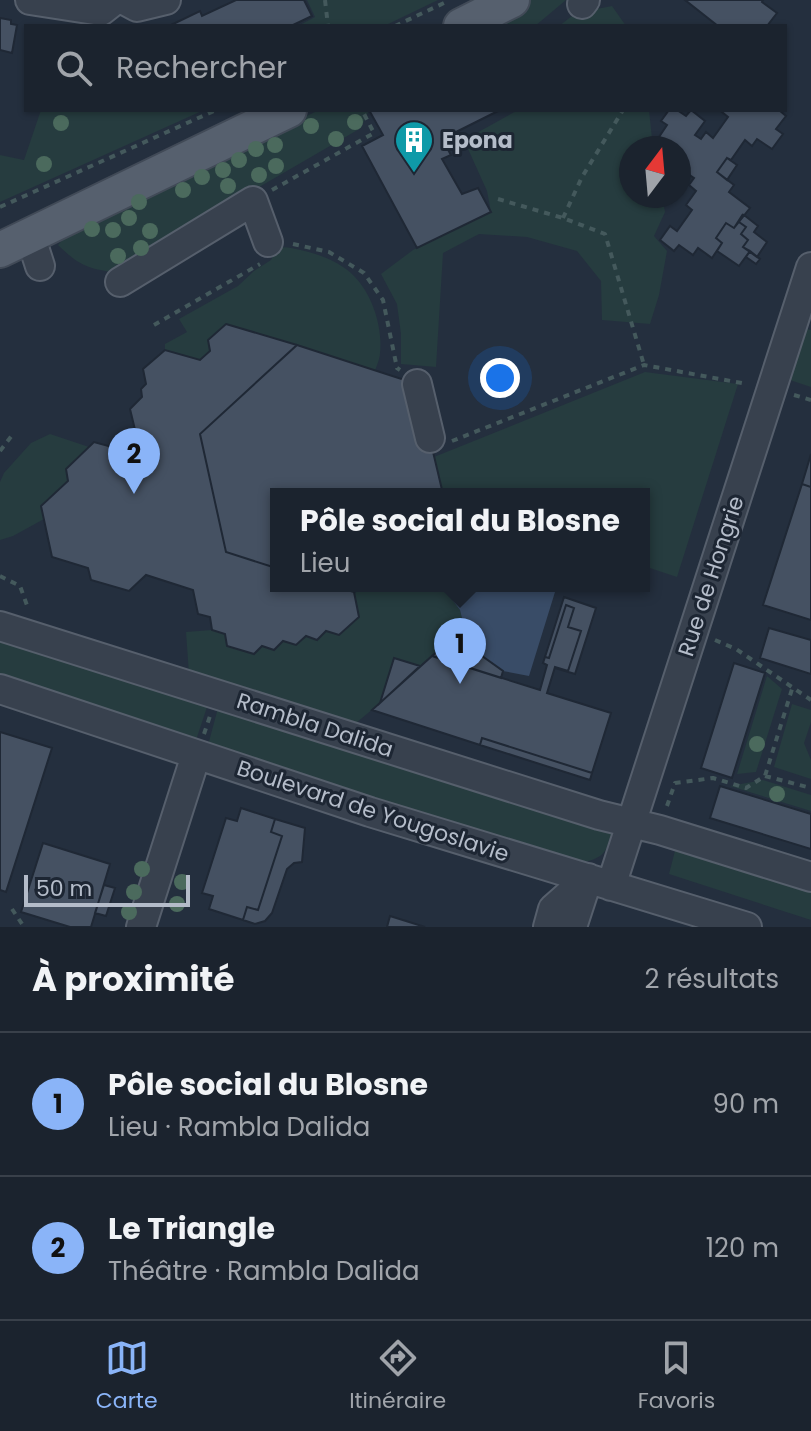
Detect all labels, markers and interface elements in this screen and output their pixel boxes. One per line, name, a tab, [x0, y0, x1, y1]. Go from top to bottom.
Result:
search box	[24, 24, 787, 112]
icon: search	[52, 46, 96, 90]
text: Rechercher	[116, 46, 287, 89]
building icon: Epona	[393, 119, 435, 174]
place label: Epona	[442, 125, 513, 156]
north arrow	[619, 136, 691, 208]
your location	[480, 358, 520, 398]
pin: 2	[108, 428, 160, 494]
popup	[270, 488, 650, 592]
street label: Rue de Hongrie	[670, 492, 752, 660]
text: Pôle social du Blosne	[300, 499, 620, 542]
text: Lieu	[300, 545, 350, 581]
pin: 1	[434, 618, 486, 684]
street label: Rambla Dalida	[233, 685, 397, 765]
street label: Boulevard de Yougoslavie	[233, 752, 513, 870]
scale bar	[24, 871, 190, 907]
text: 50 m	[36, 873, 92, 904]
text: À proximité	[32, 955, 234, 1003]
text: 2 résultats	[645, 961, 779, 997]
text: Pôle social du Blosne	[108, 1063, 428, 1106]
text: 1	[53, 1086, 63, 1122]
text: 90 m	[713, 1086, 779, 1122]
text: Lieu · Rambla Dalida	[108, 1109, 370, 1145]
text: Le Triangle	[108, 1207, 275, 1250]
text: 2	[51, 1230, 65, 1266]
text: 120 m	[706, 1230, 779, 1266]
text: Théâtre · Rambla Dalida	[108, 1253, 420, 1289]
tab: Carte	[96, 1336, 158, 1417]
tab: Itinéraire	[349, 1336, 446, 1417]
tab: Favoris	[638, 1336, 715, 1417]

